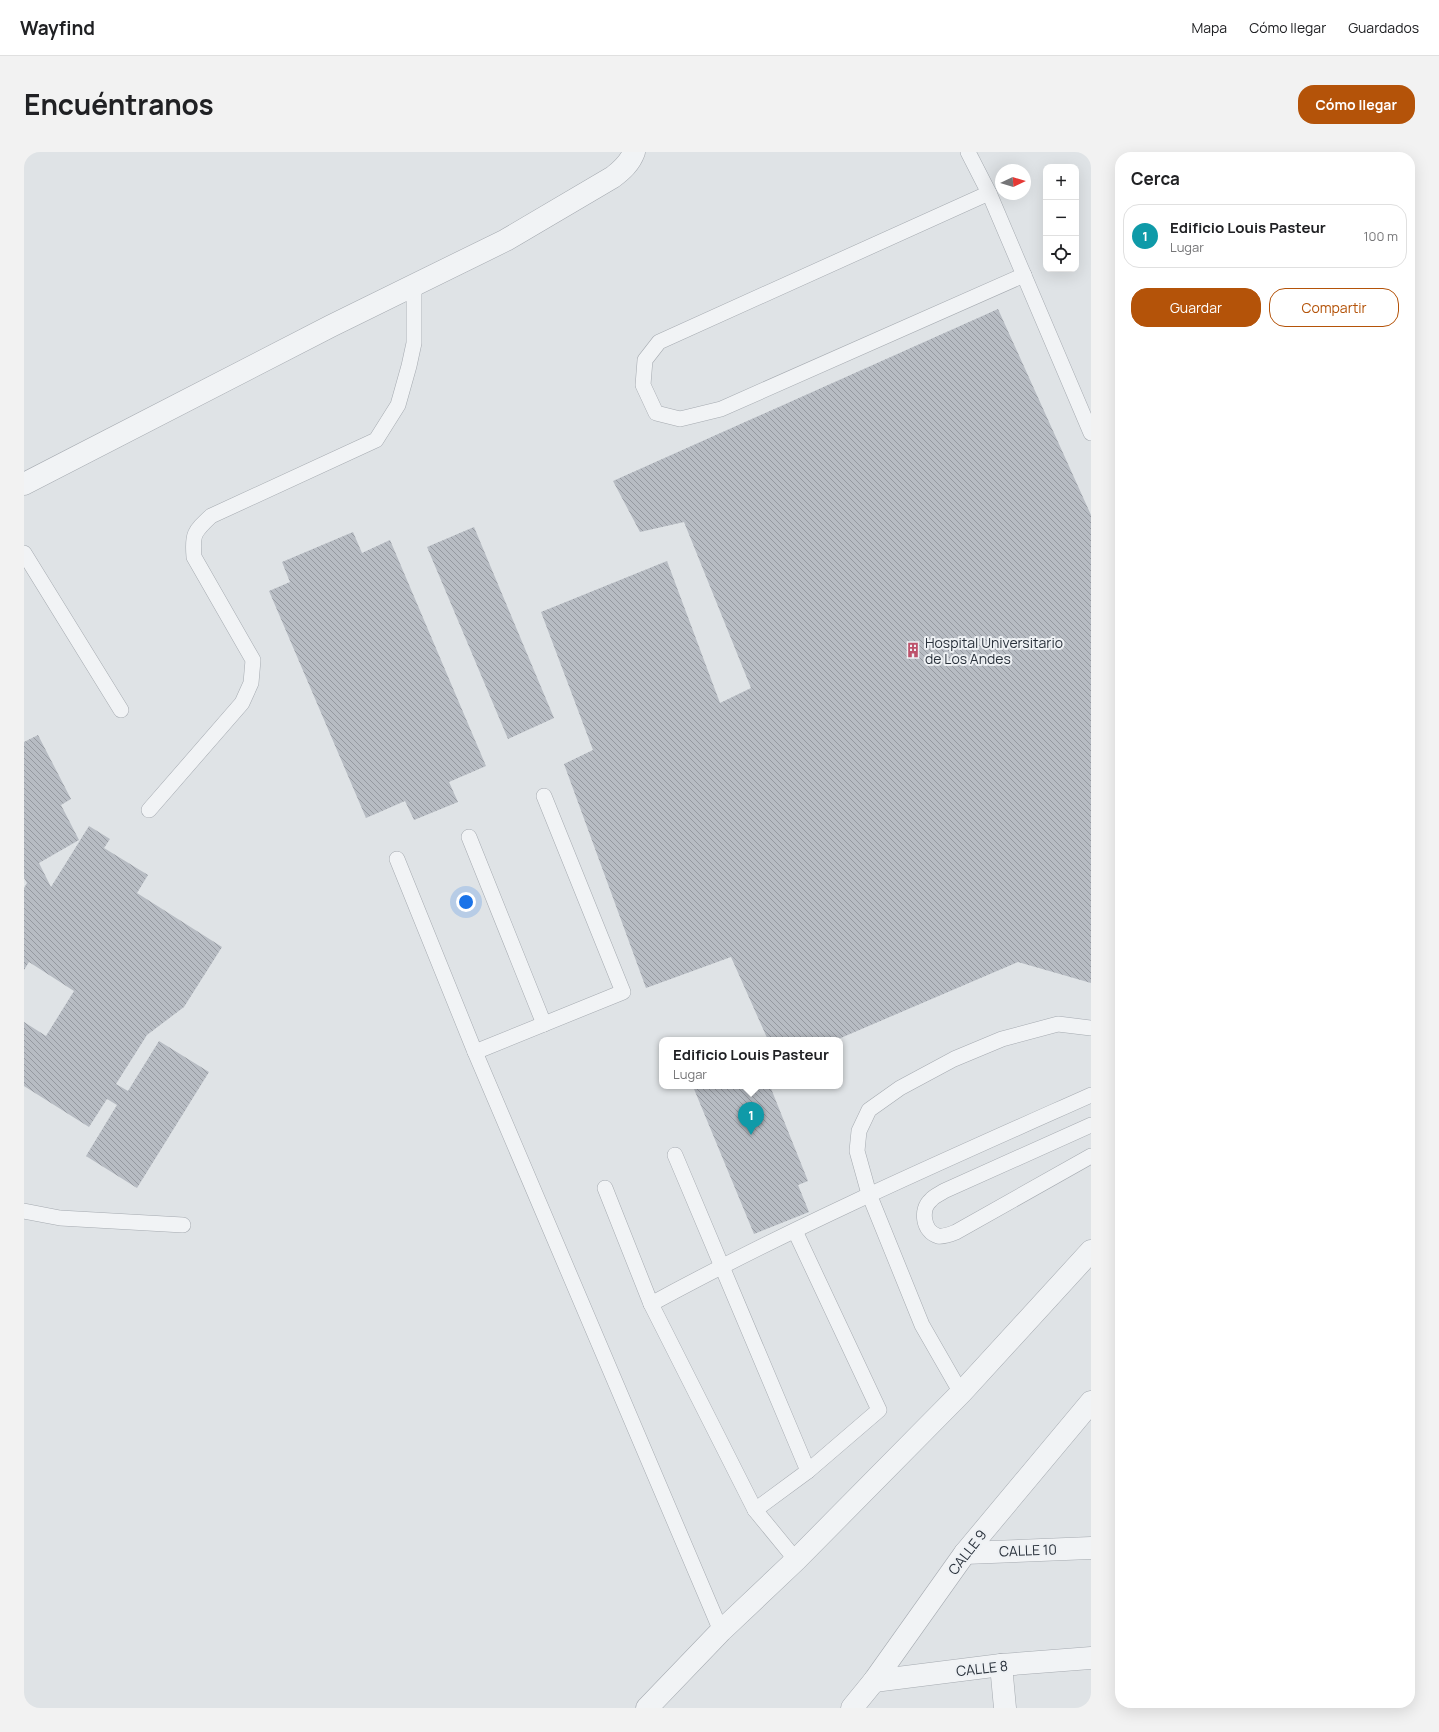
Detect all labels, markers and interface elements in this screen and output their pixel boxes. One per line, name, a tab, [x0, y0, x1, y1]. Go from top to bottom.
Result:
text: Wayfind	[20, 15, 95, 41]
text: Mapa	[1192, 18, 1227, 37]
text: Cómo llegar	[1249, 18, 1326, 37]
text: Guardados	[1348, 18, 1419, 37]
text: Encuéntranos	[24, 85, 214, 123]
button: Cómo llegar	[1298, 85, 1415, 124]
north arrow	[995, 164, 1031, 200]
map controls	[1043, 164, 1079, 272]
button: +	[1043, 164, 1079, 200]
text: Cerca	[1131, 167, 1180, 190]
button: −	[1043, 200, 1079, 236]
text: Edificio Louis Pasteur	[1170, 217, 1326, 238]
text: 1	[1142, 227, 1148, 245]
text: 100 m	[1363, 227, 1398, 245]
button: locate	[1043, 236, 1079, 272]
text: Lugar	[1170, 238, 1204, 256]
button: Guardar	[1131, 288, 1261, 327]
button: Compartir	[1269, 288, 1399, 327]
place label: Hospital Universitario de Los Andes	[925, 633, 1063, 668]
building icon: Hospital Universitario de Los Andes	[904, 641, 922, 659]
your location	[456, 892, 476, 912]
popup	[659, 1037, 843, 1089]
text: Edificio Louis Pasteur	[673, 1044, 829, 1065]
text: Lugar	[673, 1065, 707, 1083]
pin: 1	[738, 1102, 764, 1135]
street label: CALLE 9	[943, 1526, 991, 1578]
street label: CALLE 10	[999, 1539, 1057, 1561]
street label: CALLE 8	[955, 1656, 1009, 1680]

